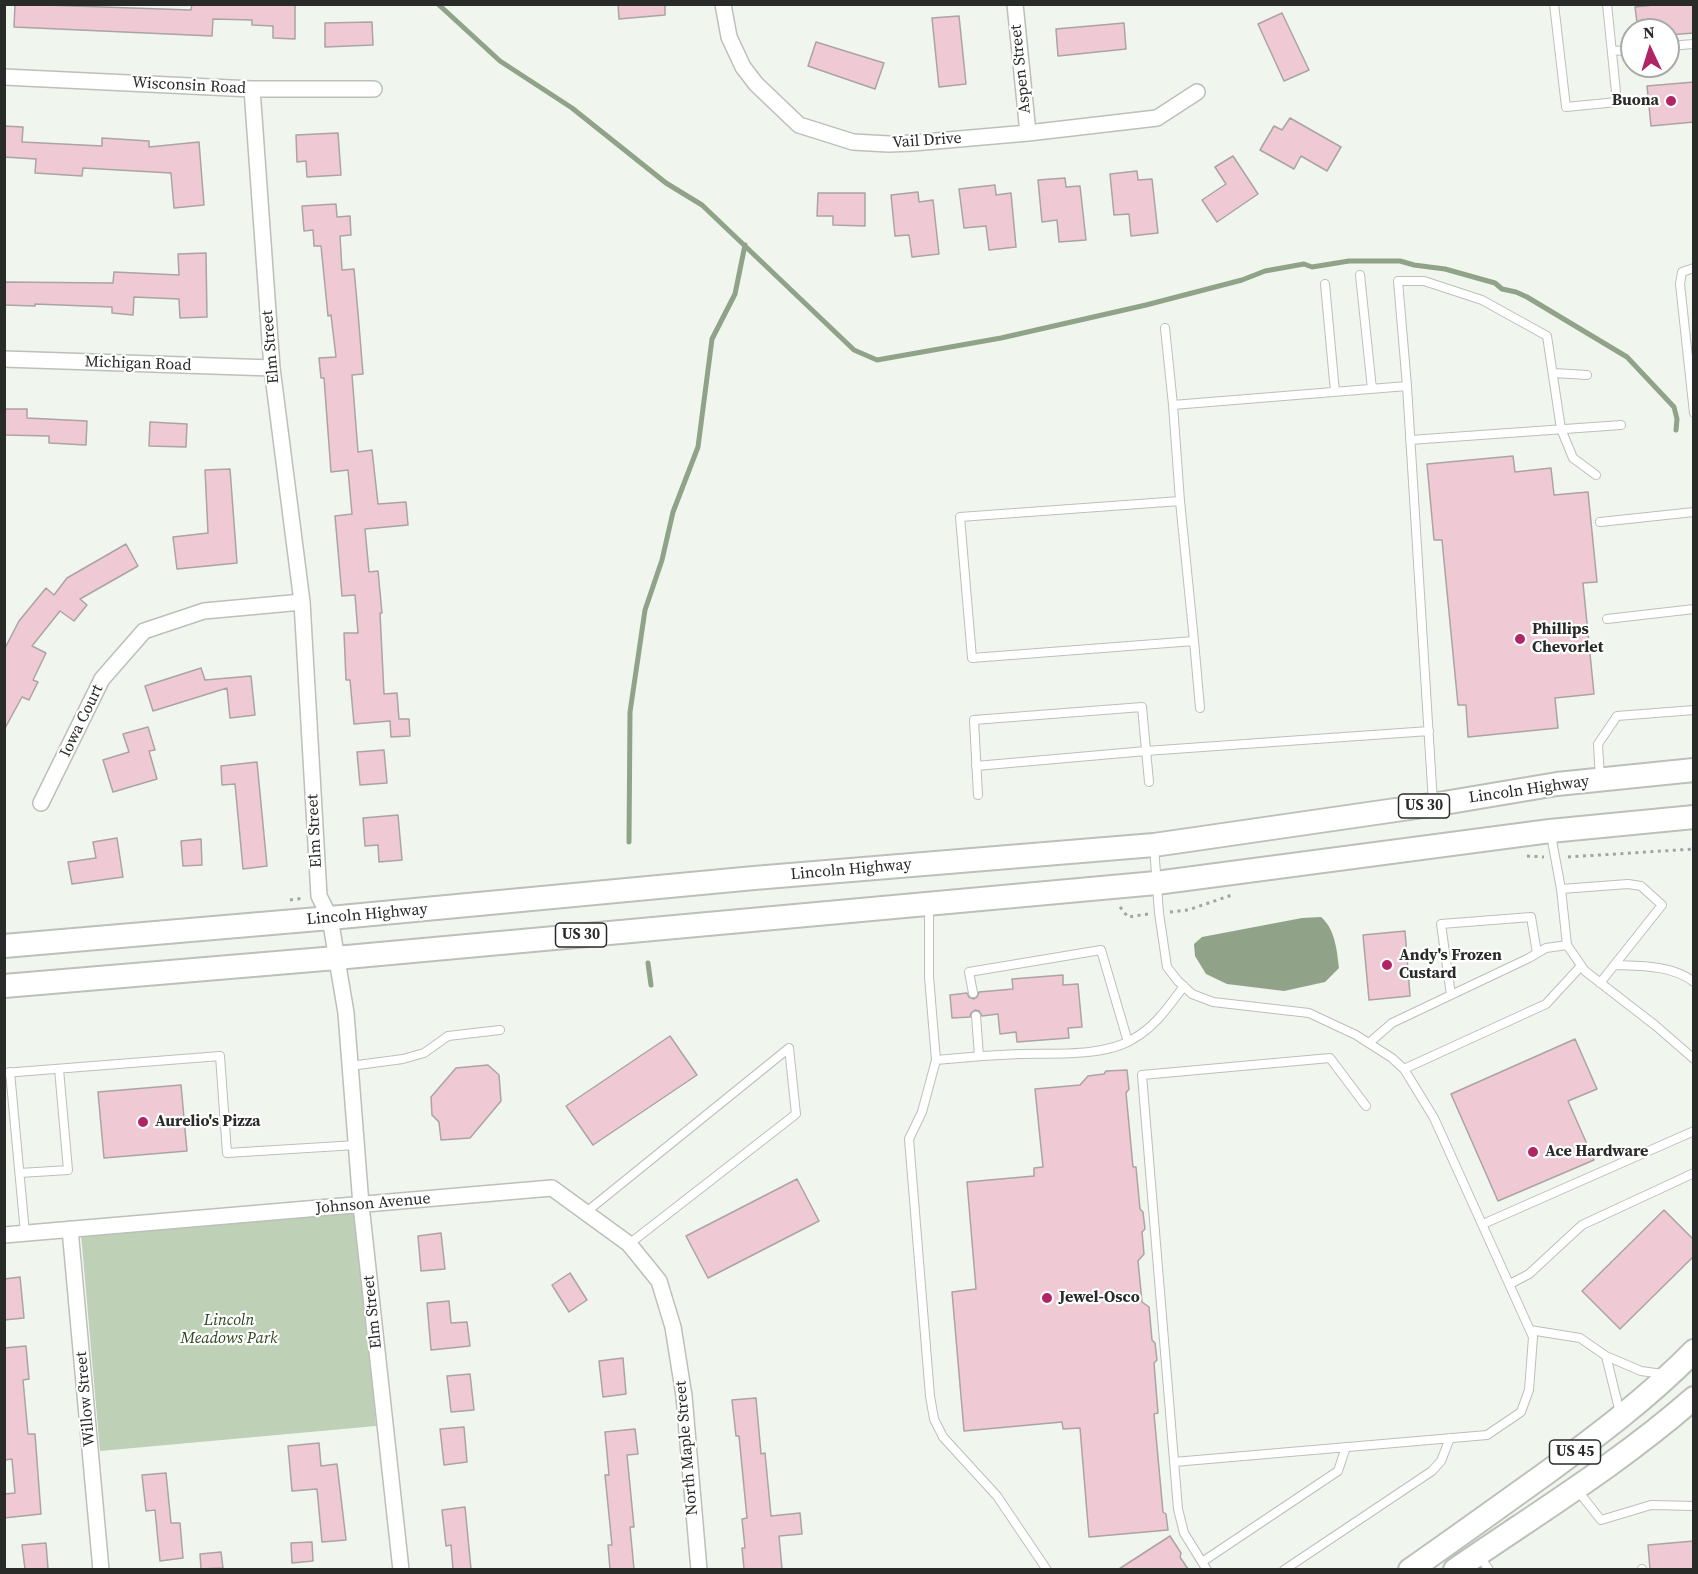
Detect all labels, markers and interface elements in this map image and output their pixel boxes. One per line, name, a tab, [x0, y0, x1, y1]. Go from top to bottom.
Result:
north arrow	[1620, 18, 1680, 78]
text: N	[1642, 21, 1655, 43]
street label: Aspen Street	[1007, 23, 1035, 115]
street label: Wisconsin Road	[131, 73, 247, 99]
place label: Buona	[1612, 91, 1659, 111]
marker: Buona	[1664, 94, 1678, 108]
street label: Vail Drive	[892, 129, 962, 153]
street label: Elm Street	[258, 309, 284, 385]
street label: Michigan Road	[84, 353, 192, 375]
place label: Phillips Chevorlet	[1532, 620, 1603, 658]
marker: Phillips Chevorlet	[1513, 632, 1527, 646]
street label: Iowa Court	[56, 681, 108, 761]
street label: Lincoln Highway	[1468, 772, 1590, 808]
street label: Elm Street	[303, 794, 327, 868]
road number: US 30	[1398, 794, 1450, 818]
street label: Lincoln Highway	[790, 855, 912, 885]
street label: Lincoln Highway	[306, 900, 428, 930]
road number: US 30	[556, 923, 606, 947]
place label: Andy's Frozen Custard	[1399, 946, 1502, 984]
marker: Andy's Frozen Custard	[1380, 958, 1394, 972]
place label: Aurelio's Pizza	[155, 1112, 261, 1132]
marker: Aurelio's Pizza	[136, 1115, 150, 1129]
place label: Ace Hardware	[1545, 1142, 1648, 1162]
marker: Ace Hardware	[1526, 1145, 1540, 1159]
street label: Johnson Avenue	[315, 1189, 431, 1219]
street label: Elm Street	[360, 1274, 386, 1350]
place label: Jewel-Osco	[1059, 1288, 1140, 1308]
marker: Jewel-Osco	[1040, 1291, 1054, 1305]
park label: Lincoln Meadows Park	[180, 1311, 278, 1349]
street label: Willow Street	[72, 1351, 100, 1447]
street label: North Maple Street	[672, 1380, 702, 1516]
road number: US 45	[1550, 1440, 1600, 1464]

